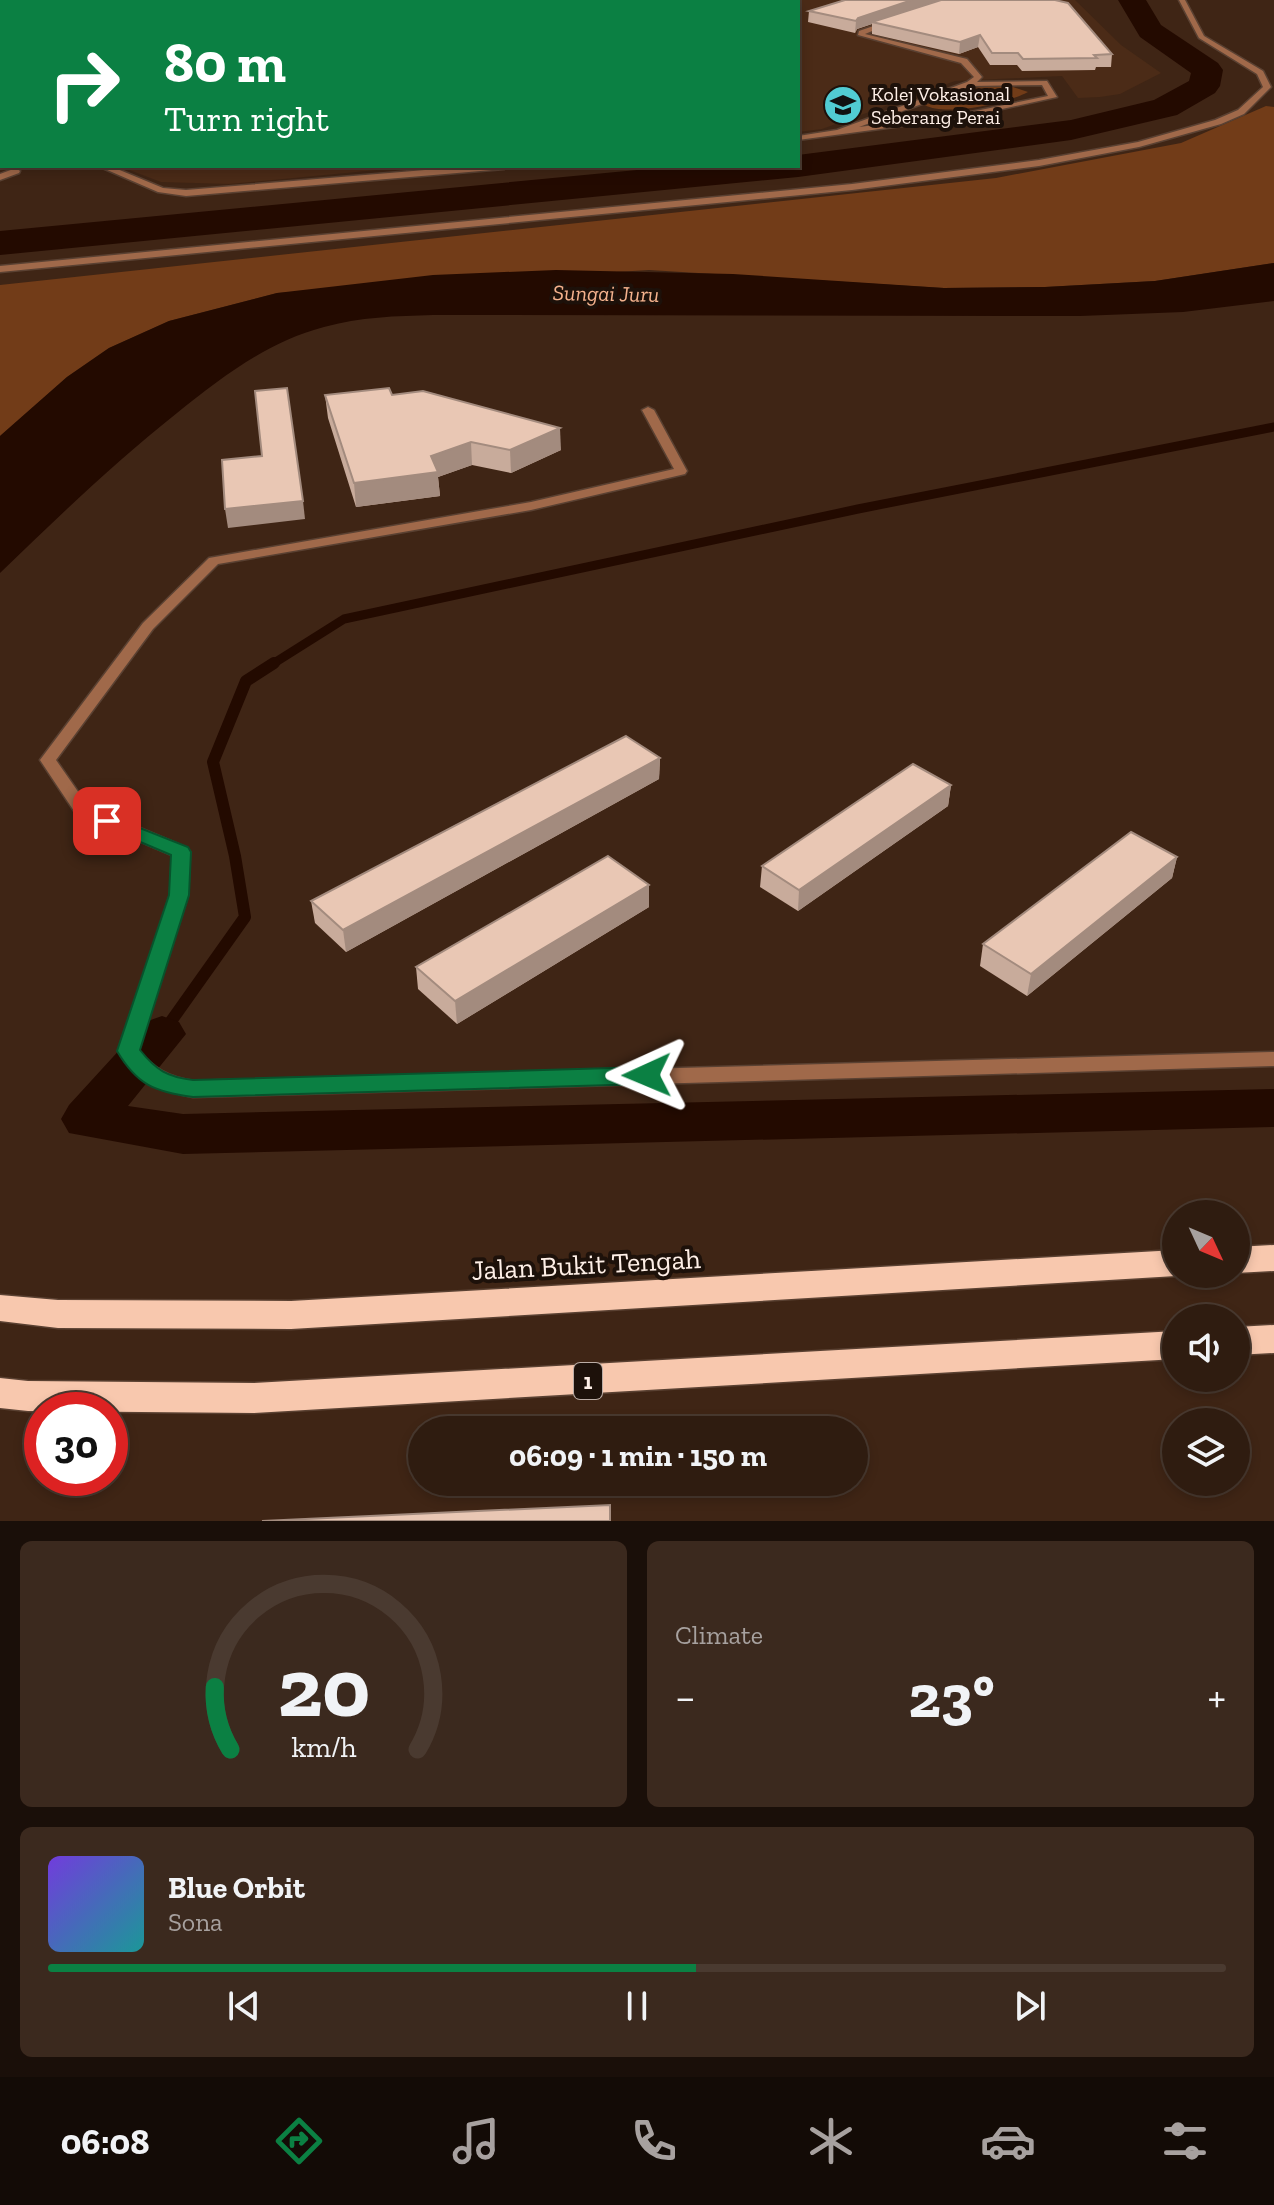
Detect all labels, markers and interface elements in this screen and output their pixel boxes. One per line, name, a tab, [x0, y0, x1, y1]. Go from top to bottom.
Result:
text: 80 m	[164, 29, 286, 96]
icon: right	[32, 32, 136, 136]
place label: Kolej Vokasional Seberang Perai	[871, 82, 1010, 129]
school or university icon: Kolej Vokasional Seberang Perai	[822, 84, 864, 126]
text: Turn right	[164, 97, 329, 140]
water label: Sungai Juru	[552, 279, 660, 308]
pin	[73, 787, 141, 855]
icon: arrive	[85, 799, 129, 843]
position arrow	[605, 1033, 689, 1117]
north arrow	[1162, 1200, 1250, 1288]
map controls	[1162, 1200, 1250, 1496]
street label: Jalan Bukit Tengah	[471, 1242, 702, 1287]
button: sound	[1162, 1304, 1250, 1392]
road number: 1	[574, 1363, 602, 1399]
speed limit sign: 30	[24, 1392, 128, 1496]
button: layers	[1162, 1408, 1250, 1496]
text: 06:09 · 1 min · 150 m	[509, 1438, 767, 1474]
text: Climate	[675, 1619, 763, 1651]
text: 20	[277, 1637, 370, 1737]
text: 23°	[909, 1660, 995, 1732]
text: −	[675, 1670, 696, 1723]
text: +	[1207, 1670, 1226, 1723]
text: km/h	[291, 1730, 356, 1764]
text: Blue Orbit	[168, 1870, 305, 1906]
text: Sona	[168, 1906, 223, 1938]
icon: previous	[222, 1984, 266, 2028]
icon: pause	[615, 1984, 659, 2028]
icon: next	[1008, 1984, 1052, 2028]
icon: directions	[271, 2113, 327, 2169]
icon: music	[448, 2113, 504, 2169]
icon: phone	[626, 2113, 682, 2169]
icon: climate	[803, 2113, 859, 2169]
icon: car	[980, 2113, 1036, 2169]
icon: filters	[1157, 2113, 1213, 2169]
text: 06:08	[61, 2120, 150, 2163]

